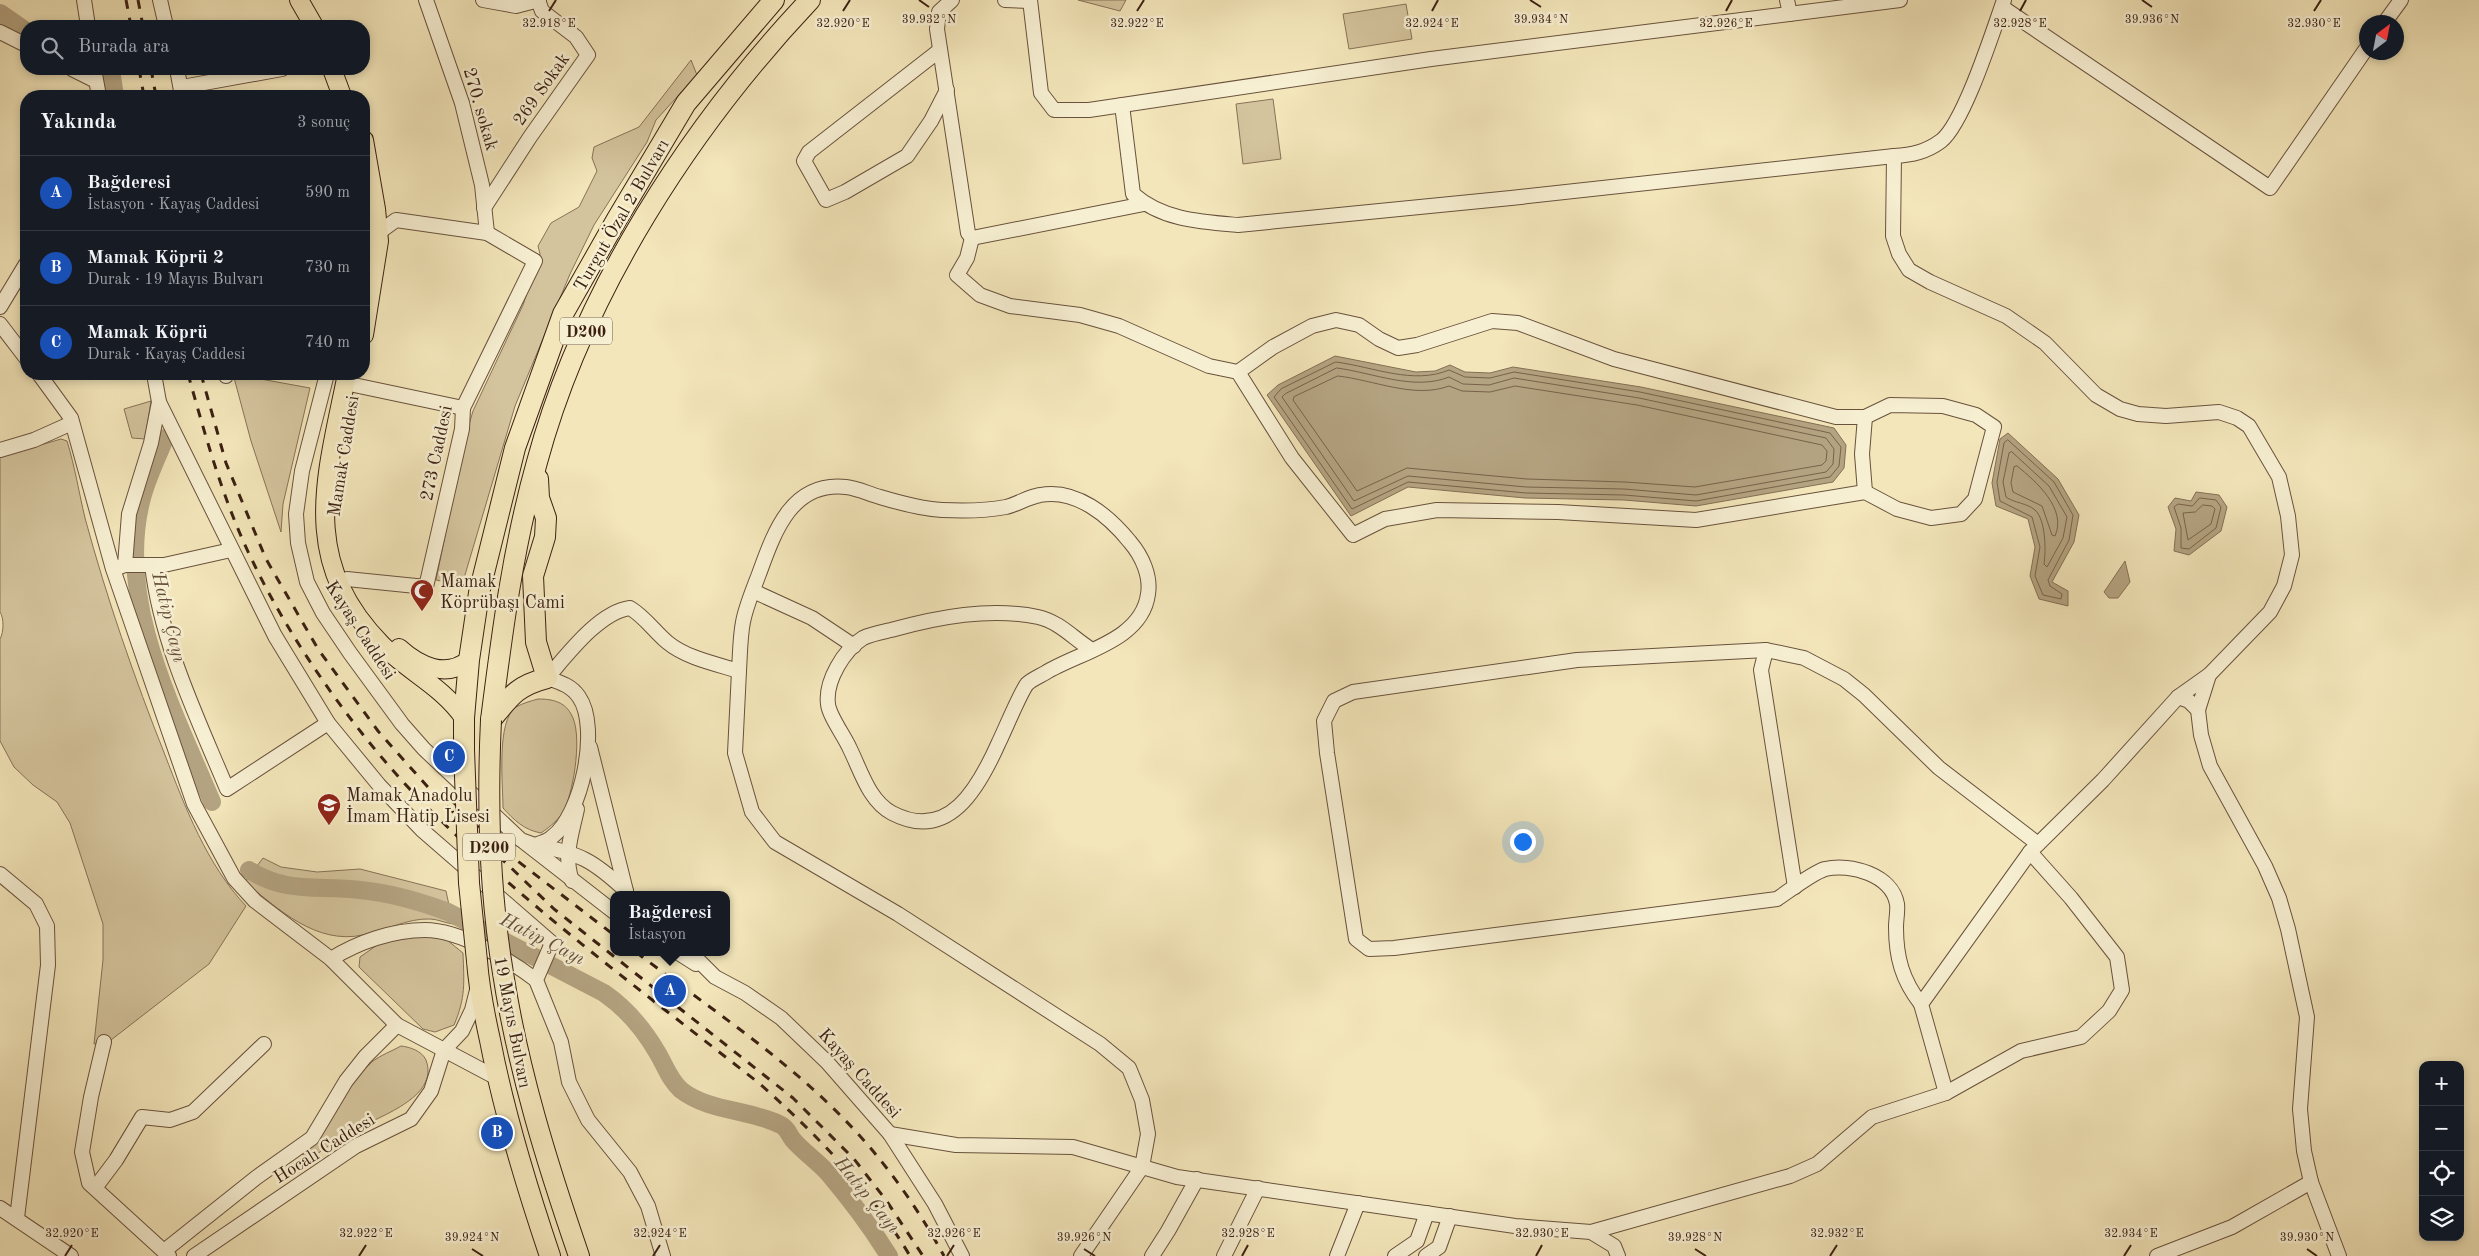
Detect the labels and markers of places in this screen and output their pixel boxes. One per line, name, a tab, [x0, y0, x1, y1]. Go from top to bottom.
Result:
place label: Mamak Köprübaşı Cami	[440, 573, 565, 612]
mosque icon: Mamak Köprübaşı Cami	[409, 578, 435, 612]
pin: C	[433, 738, 465, 776]
place label: Mamak Anadolu İmam Hatip Lisesi	[346, 787, 490, 826]
school or university icon: Mamak Anadolu İmam Hatip Lisesi	[316, 792, 342, 826]
pin: A	[654, 972, 686, 1010]
pin: B	[481, 1114, 513, 1152]

